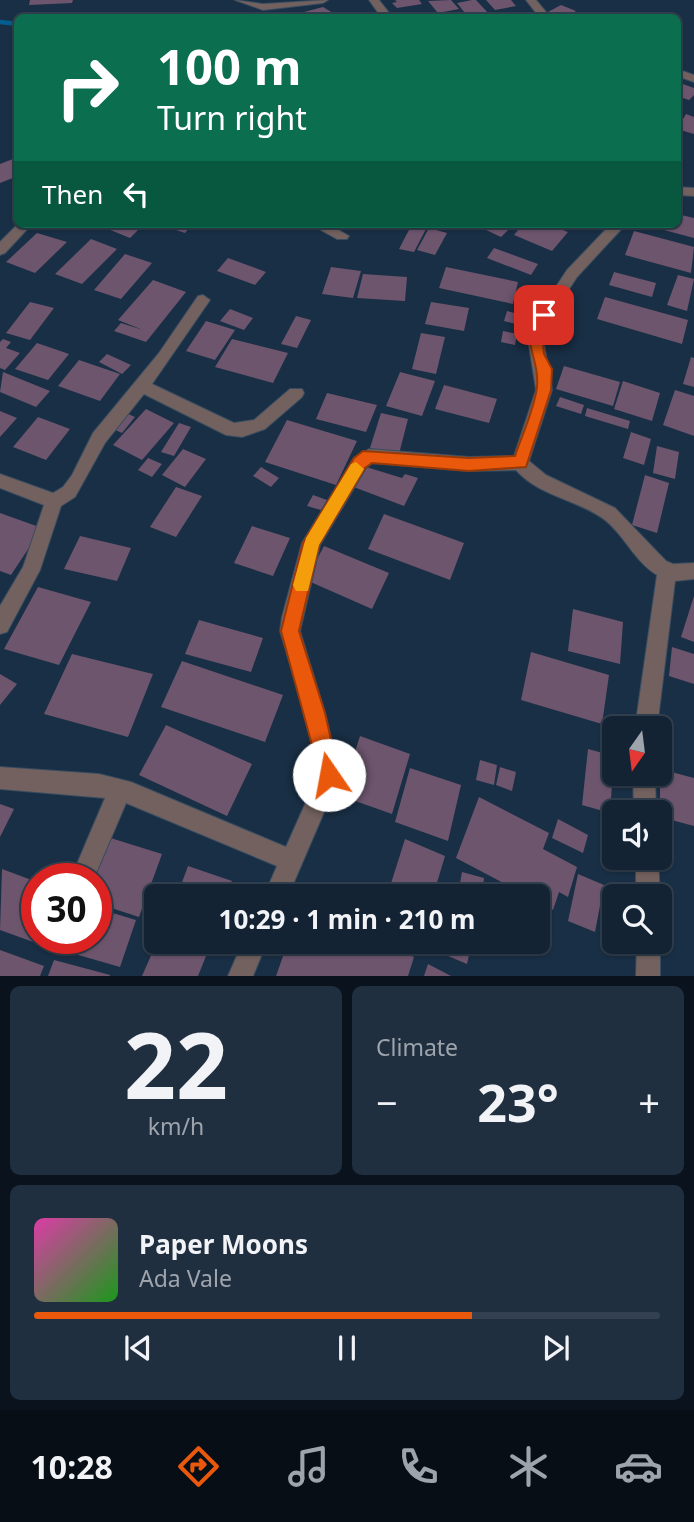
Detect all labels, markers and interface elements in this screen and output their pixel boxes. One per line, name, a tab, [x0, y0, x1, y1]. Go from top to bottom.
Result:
text: 100 m	[157, 33, 302, 99]
icon: right	[42, 42, 133, 133]
text: Turn right	[157, 96, 307, 139]
icon: left	[117, 175, 155, 213]
text: Then	[42, 176, 103, 212]
pin	[514, 285, 574, 345]
icon: arrive	[525, 296, 563, 334]
north arrow	[602, 716, 672, 786]
map controls	[602, 716, 672, 954]
position arrow	[292, 738, 366, 812]
button: sound	[602, 800, 672, 870]
speed limit sign: 30	[21, 863, 112, 954]
button: search	[602, 884, 672, 954]
text: 10:29 · 1 min · 210 m	[219, 901, 475, 937]
text: 22	[124, 1002, 228, 1126]
text: Climate	[376, 1031, 458, 1063]
text: 23°	[477, 1066, 559, 1137]
text: −	[376, 1076, 398, 1128]
text: +	[638, 1076, 660, 1128]
text: km/h	[148, 1110, 204, 1142]
text: Paper Moons	[139, 1226, 308, 1262]
text: Ada Vale	[139, 1262, 232, 1294]
icon: previous	[119, 1329, 157, 1367]
icon: pause	[328, 1329, 366, 1367]
icon: next	[537, 1329, 575, 1367]
icon: directions	[174, 1442, 223, 1491]
icon: music	[284, 1442, 333, 1491]
icon: phone	[394, 1442, 443, 1491]
icon: climate	[504, 1442, 553, 1491]
icon: car	[614, 1442, 663, 1491]
text: 10:28	[31, 1445, 113, 1488]

